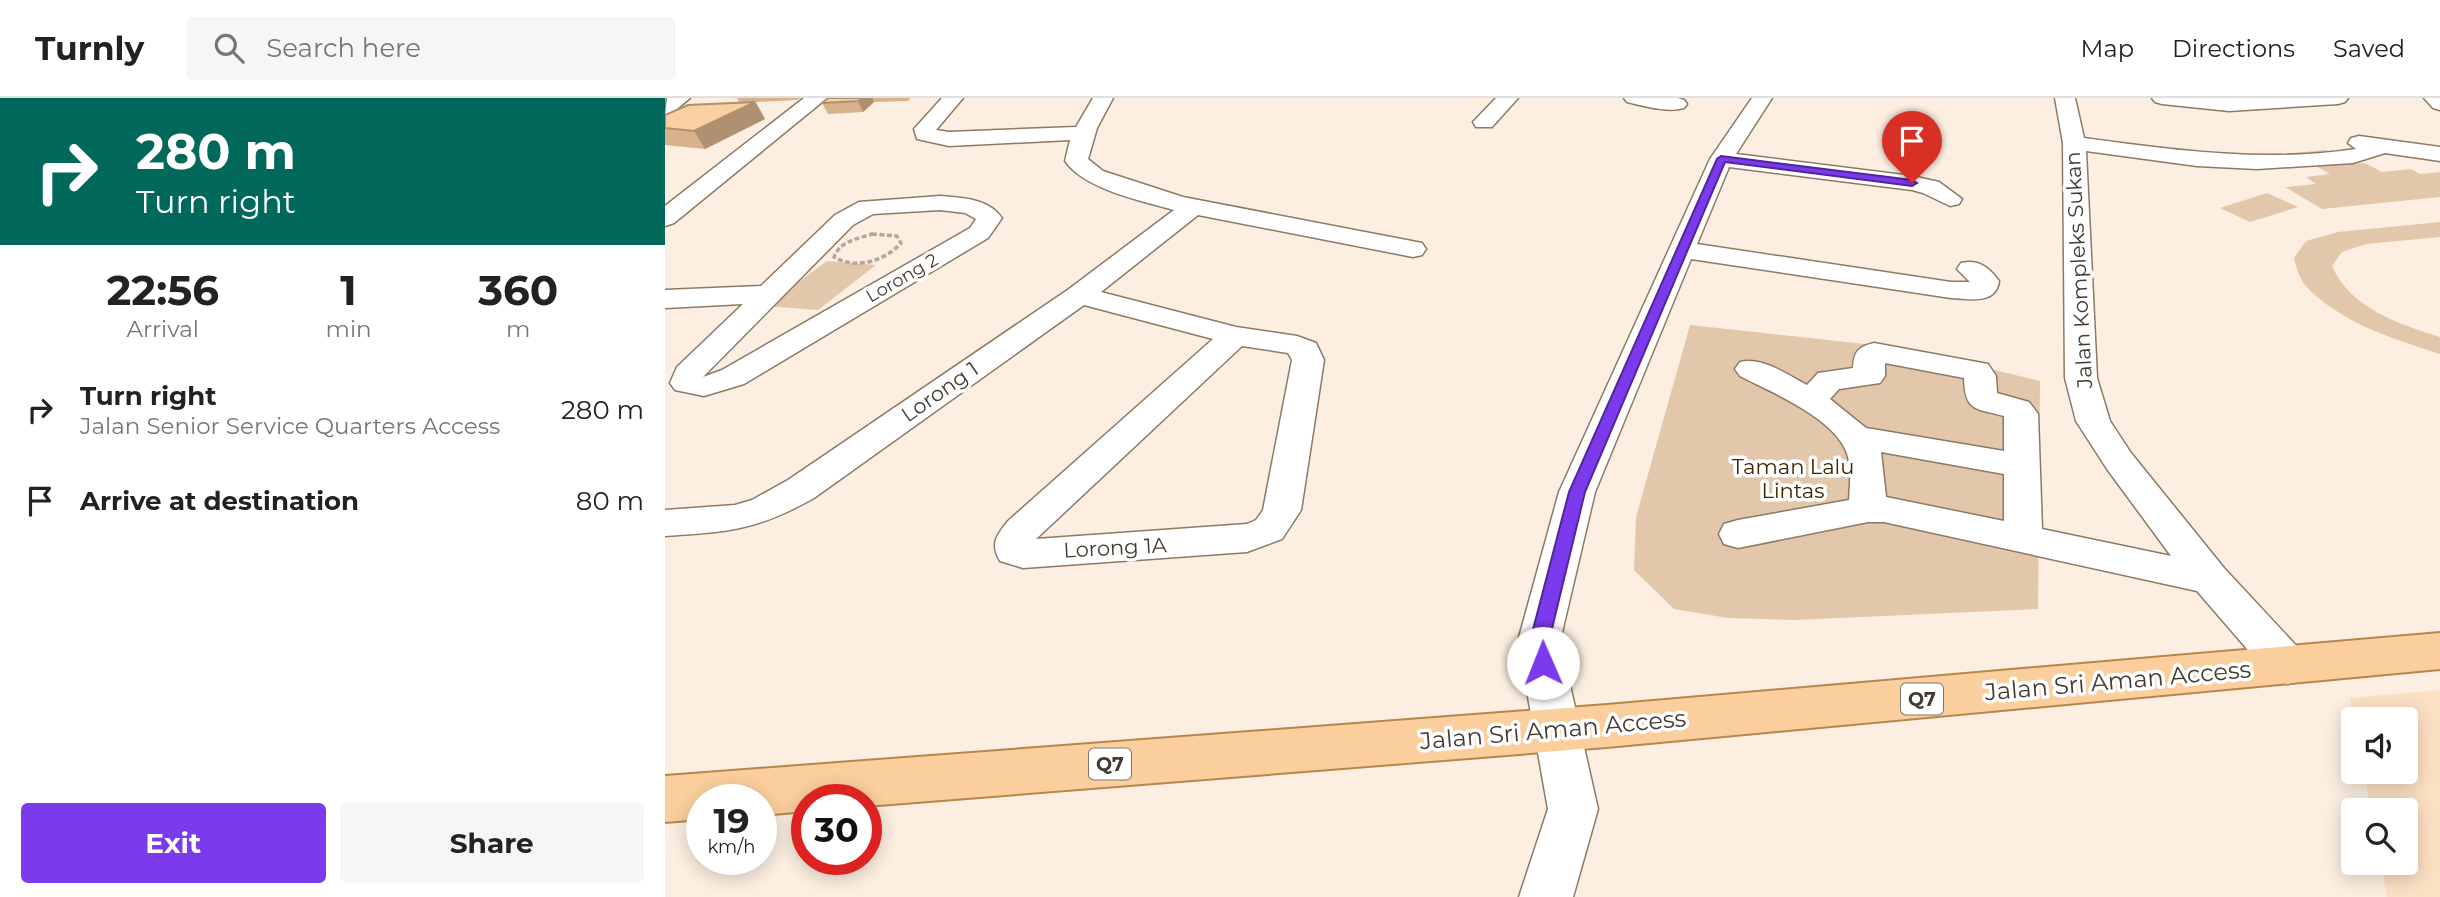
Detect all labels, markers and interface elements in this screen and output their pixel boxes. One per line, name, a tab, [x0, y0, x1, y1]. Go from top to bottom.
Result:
search box	[186, 17, 676, 80]
text: Turnly	[35, 28, 144, 68]
icon: search	[210, 29, 248, 67]
text: Search here	[266, 32, 421, 64]
text: Map	[2081, 34, 2134, 63]
text: Directions	[2172, 34, 2295, 63]
text: Saved	[2333, 34, 2405, 63]
pin	[1882, 111, 1942, 183]
text: 280 m	[136, 122, 296, 181]
icon: arrive	[1893, 122, 1931, 160]
icon: right	[21, 126, 112, 217]
street label: Jalan Kompleks Sukan	[2060, 151, 2097, 390]
text: Turn right	[136, 182, 296, 221]
street label: Lorong 2	[862, 249, 942, 307]
text: 22:56	[107, 264, 219, 316]
text: 1	[340, 264, 357, 316]
text: 360	[478, 264, 558, 316]
text: Arrival	[126, 315, 199, 343]
text: min	[326, 315, 372, 343]
text: m	[506, 315, 531, 343]
street label: Lorong 1	[896, 356, 983, 427]
text: Turn right	[80, 380, 216, 412]
icon: right	[21, 391, 59, 429]
text: 280 m	[561, 394, 644, 426]
text: Jalan Senior Service Quarters Access	[80, 412, 500, 440]
park label: Taman Lalu Lintas	[1732, 454, 1854, 503]
icon: arrive	[21, 482, 59, 520]
text: Arrive at destination	[80, 485, 359, 517]
text: 80 m	[576, 485, 644, 517]
street label: Lorong 1A	[1063, 532, 1168, 563]
position arrow	[1506, 626, 1580, 700]
street label: Jalan Sri Aman Access	[1983, 654, 2252, 707]
road number: Q7	[1901, 684, 1943, 714]
street label: Jalan Sri Aman Access	[1418, 703, 1687, 756]
map controls	[2341, 707, 2418, 875]
button: sound	[2341, 707, 2418, 784]
road number: Q7	[1089, 748, 1131, 779]
speed limit sign: 30	[791, 784, 882, 875]
button: search	[2341, 798, 2418, 875]
text: 19	[713, 799, 750, 842]
button: Exit	[21, 803, 326, 883]
button: Share	[340, 803, 644, 883]
text: km/h	[707, 836, 756, 858]

